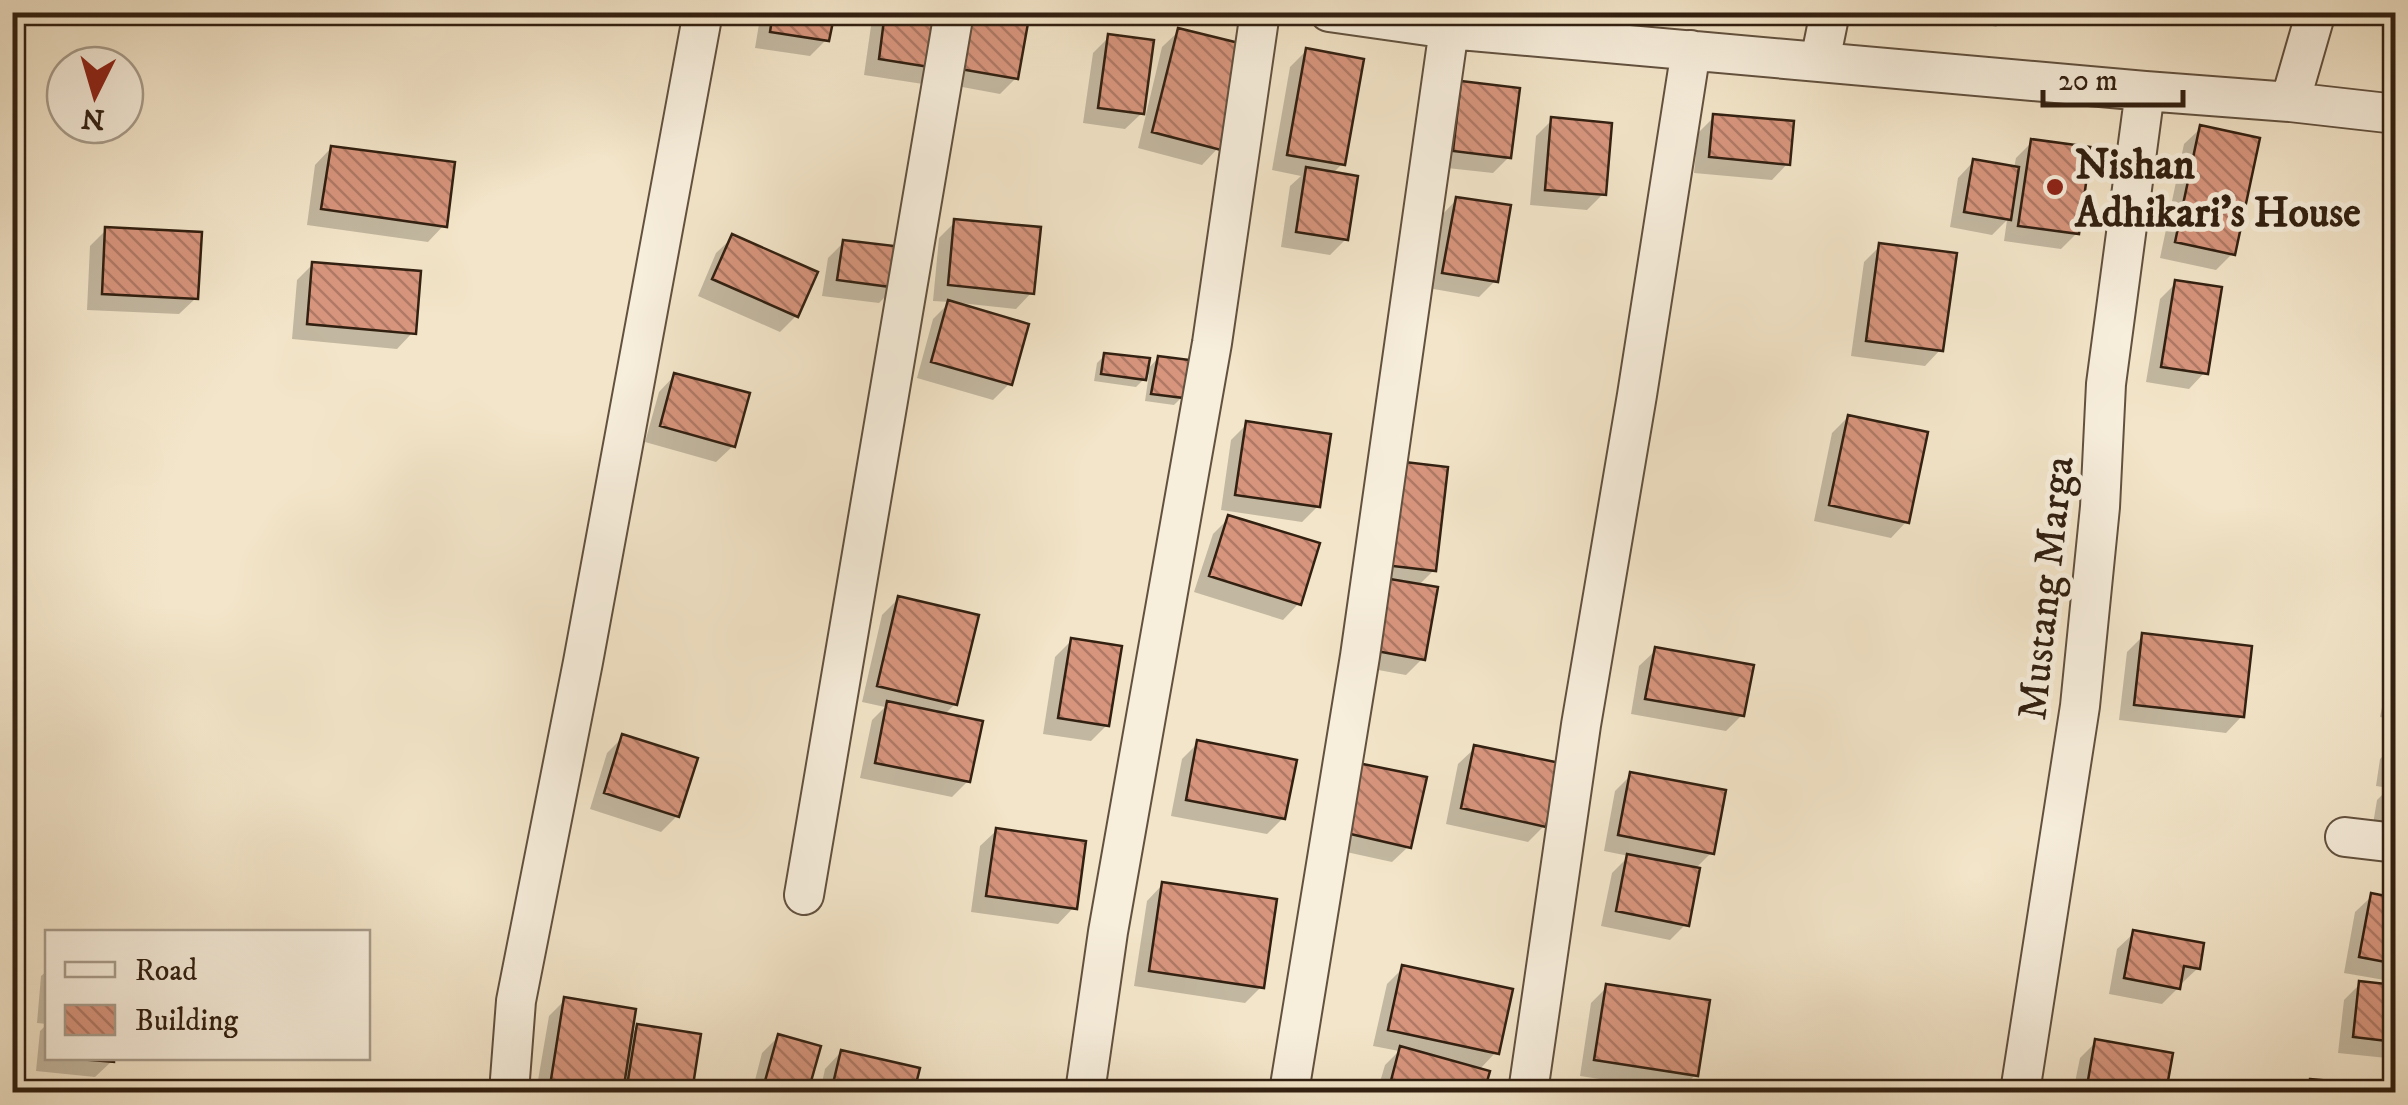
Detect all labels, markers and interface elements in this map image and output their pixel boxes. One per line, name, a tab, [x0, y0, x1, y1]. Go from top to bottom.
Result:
north arrow	[45, 45, 145, 145]
scale bar	[2043, 45, 2183, 107]
text: 20 m	[2058, 63, 2118, 100]
text: N	[80, 100, 106, 137]
place label: Nishan Adhikari's House	[2074, 140, 2361, 240]
marker: Nishan Adhikari's House	[2044, 176, 2066, 198]
street label: Mustang Marga	[2007, 454, 2087, 723]
legend	[45, 930, 370, 1060]
text: Road	[135, 953, 197, 990]
text: Building	[135, 1003, 239, 1040]

